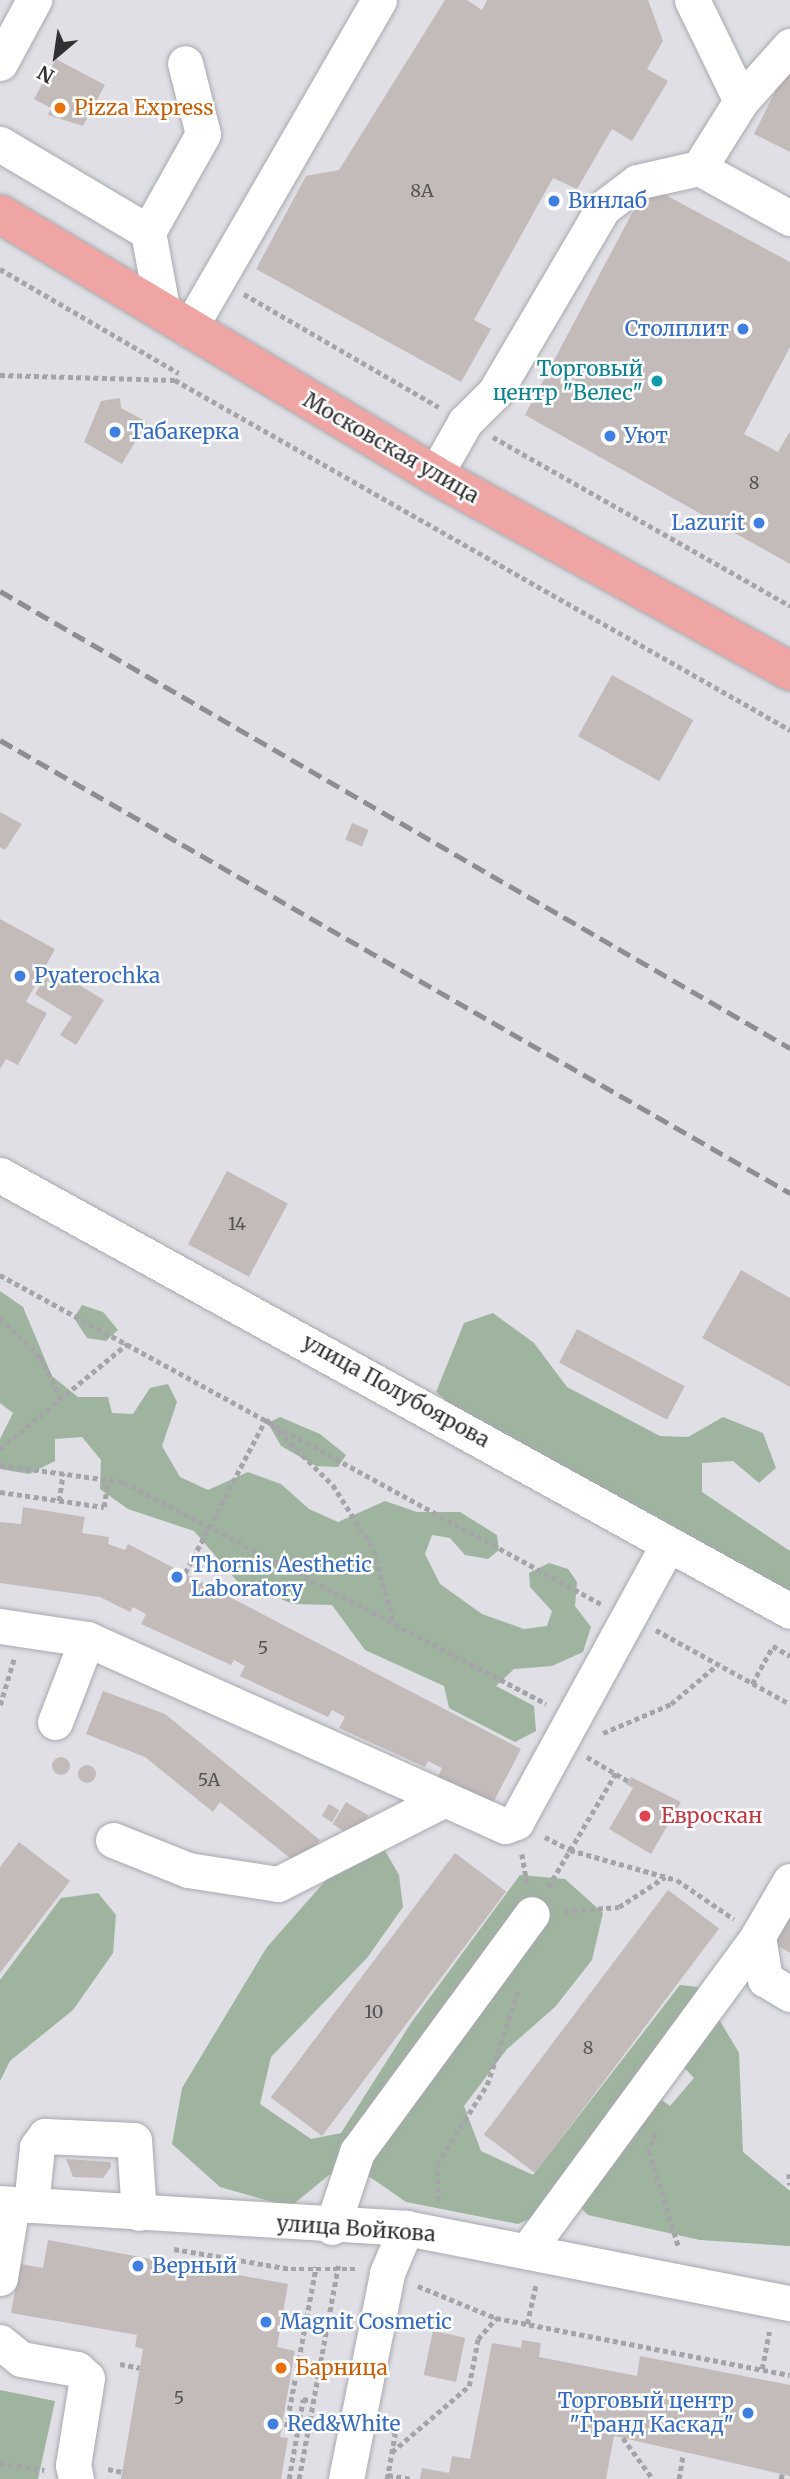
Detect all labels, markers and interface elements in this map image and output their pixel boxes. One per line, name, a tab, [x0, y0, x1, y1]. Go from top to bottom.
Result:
north arrow	[21, 21, 91, 91]
text: N	[33, 60, 58, 89]
place label: Pizza Express	[74, 95, 214, 121]
marker: Pizza Express	[52, 100, 68, 116]
house number: 8А	[410, 180, 434, 202]
place label: Винлаб	[568, 188, 647, 214]
marker: Винлаб	[546, 193, 562, 209]
place label: Столплит	[625, 316, 729, 342]
marker: Столплит	[735, 321, 751, 337]
place label: Торговый центр "Велес"	[493, 356, 643, 406]
marker: Торговый центр "Велес"	[649, 373, 665, 389]
street label: Московская улица	[299, 387, 483, 509]
place label: Табакерка	[129, 419, 239, 445]
place label: Уют	[624, 423, 668, 449]
marker: Табакерка	[107, 424, 123, 440]
marker: Уют	[602, 428, 618, 444]
house number: 8	[749, 472, 759, 494]
place label: Lazurit	[671, 510, 745, 536]
marker: Lazurit	[751, 515, 767, 531]
place label: Pyaterochka	[34, 963, 160, 989]
marker: Pyaterochka	[12, 968, 28, 984]
house number: 14	[228, 1213, 246, 1235]
street label: улица Полубоярова	[298, 1329, 494, 1453]
place label: Thornis Aesthetic Laboratory	[191, 1552, 372, 1602]
marker: Thornis Aesthetic Laboratory	[169, 1569, 185, 1585]
house number: 5	[258, 1637, 268, 1659]
house number: 5А	[198, 1769, 220, 1791]
place label: Евроскан	[661, 1803, 762, 1829]
marker: Евроскан	[635, 1806, 655, 1826]
house number: 10	[365, 2001, 383, 2023]
house number: 8	[583, 2037, 593, 2059]
street label: улица Войкова	[276, 2211, 436, 2247]
place label: Верный	[152, 2253, 237, 2279]
marker: Верный	[130, 2258, 146, 2274]
place label: Magnit Cosmetic	[280, 2309, 452, 2335]
marker: Magnit Cosmetic	[258, 2314, 274, 2330]
place label: Барница	[295, 2355, 388, 2381]
marker: Барница	[273, 2360, 289, 2376]
house number: 5	[174, 2387, 184, 2409]
place label: Торговый центр "Гранд Каскад"	[558, 2388, 734, 2438]
marker: Торговый центр "Гранд Каскад"	[740, 2405, 756, 2421]
place label: Red&White	[287, 2411, 400, 2437]
marker: Red&White	[265, 2416, 281, 2432]

